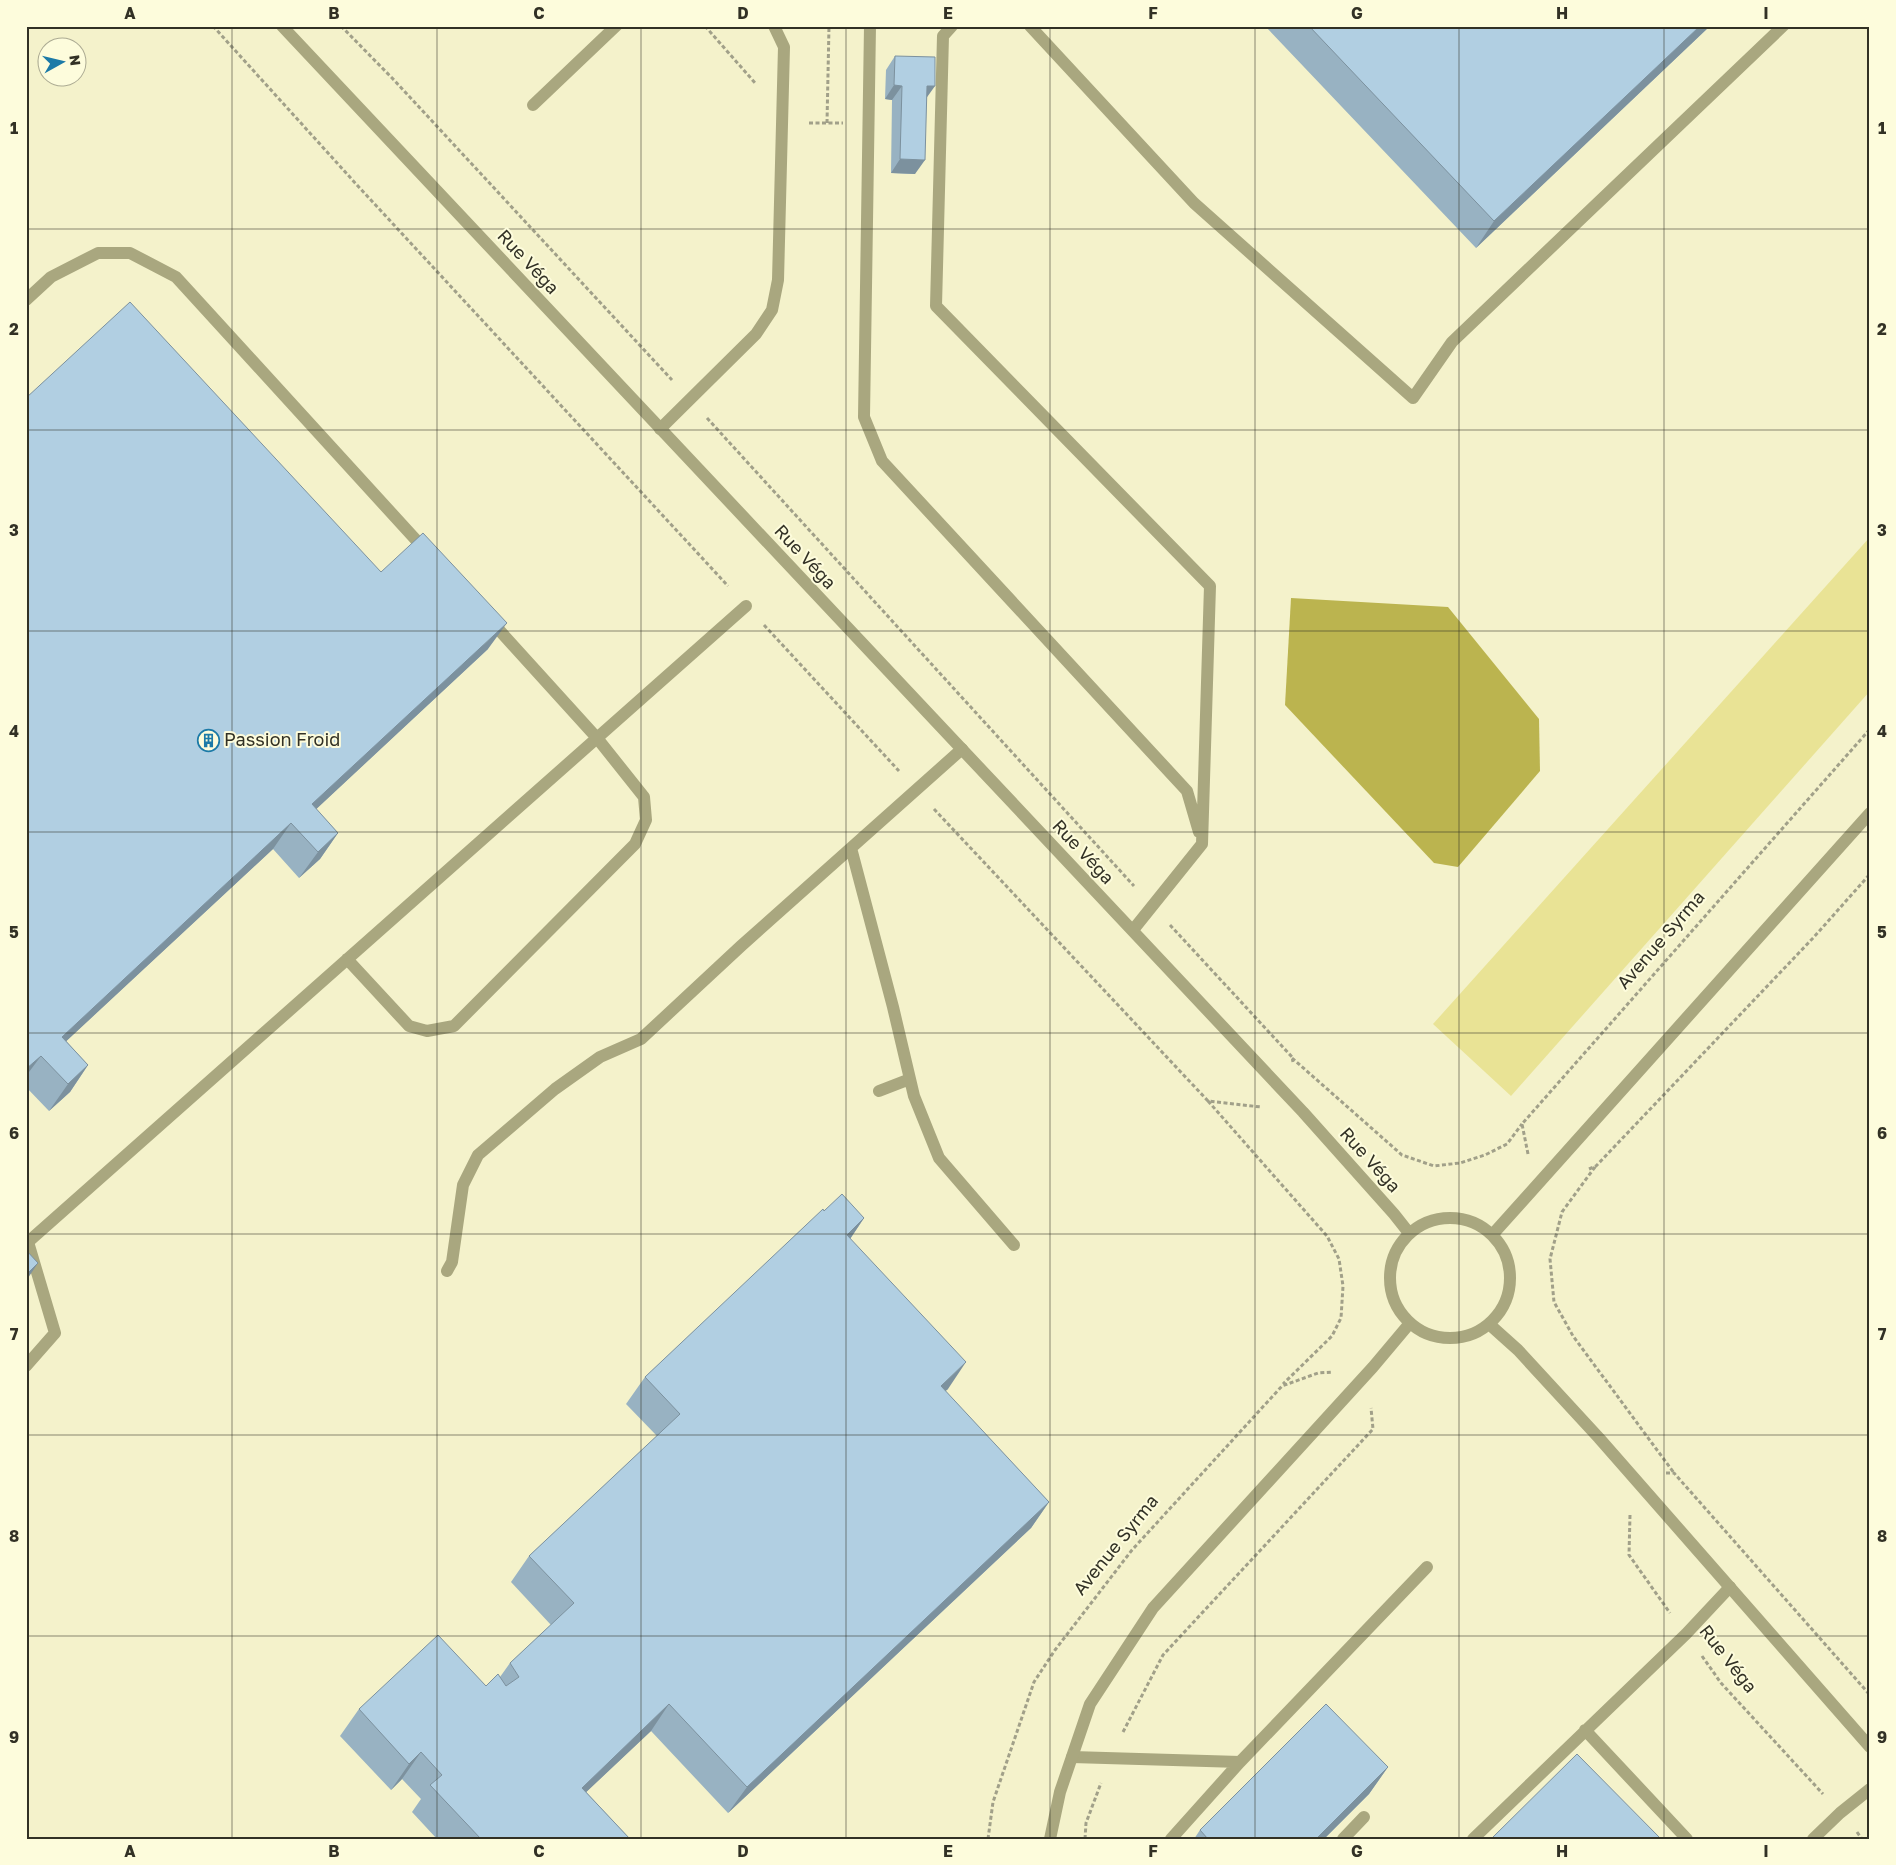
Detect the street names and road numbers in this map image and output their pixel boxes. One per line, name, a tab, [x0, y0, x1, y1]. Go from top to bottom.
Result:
street label: Rue Véga	[493, 224, 564, 298]
street label: Rue Véga	[770, 519, 841, 593]
street label: Rue Véga	[1048, 814, 1119, 888]
street label: Avenue Syrma	[1612, 886, 1709, 993]
street label: Rue Véga	[1336, 1122, 1406, 1197]
street label: Avenue Syrma	[1068, 1490, 1162, 1599]
street label: Rue Véga	[1695, 1620, 1762, 1697]

